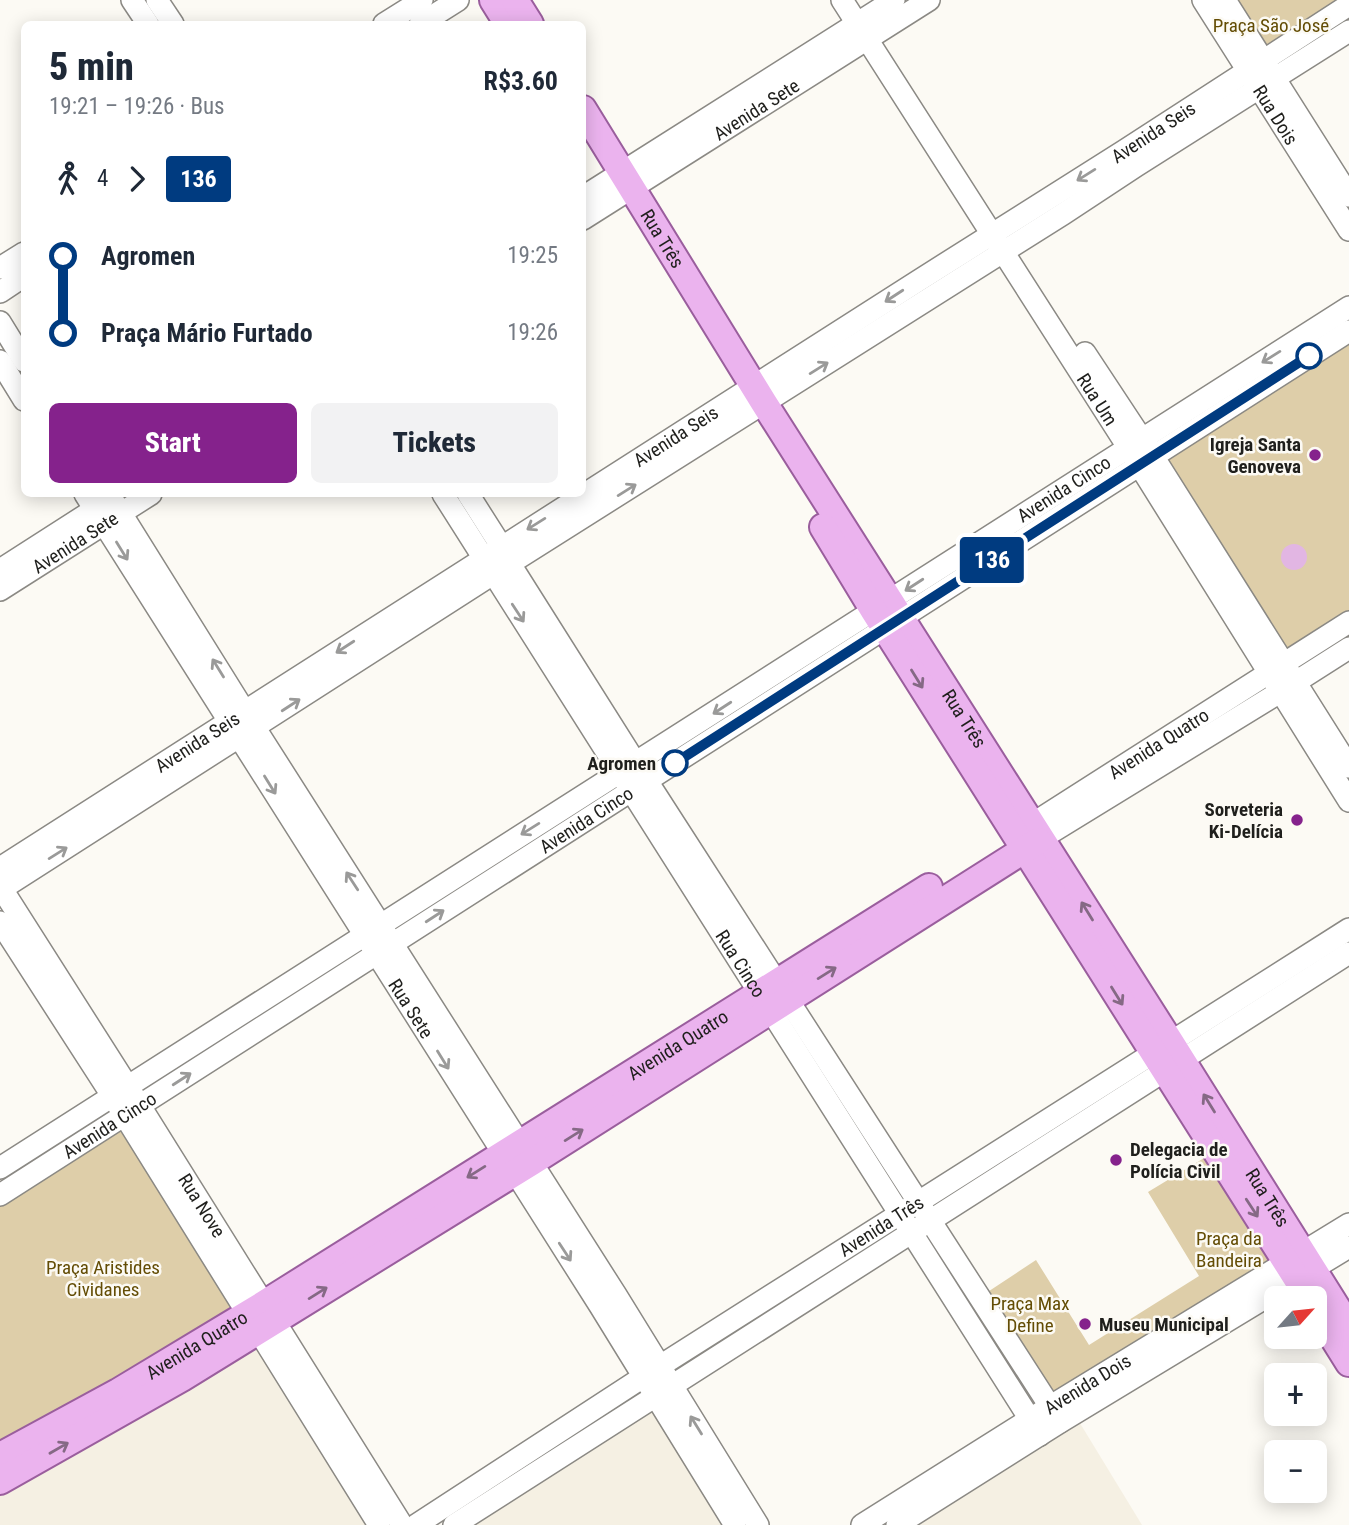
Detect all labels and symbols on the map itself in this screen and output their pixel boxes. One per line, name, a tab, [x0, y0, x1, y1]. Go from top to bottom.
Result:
park label: Praça São José	[1213, 14, 1329, 37]
street label: Avenida Sete	[709, 74, 804, 145]
street label: Rua Dois	[1248, 81, 1303, 149]
street label: Avenida Seis	[1107, 96, 1200, 168]
one-way arrow	[1077, 167, 1096, 182]
street label: Rua Três	[636, 205, 689, 272]
one-way arrow	[884, 289, 904, 303]
unlabelled marker	[1296, 343, 1322, 369]
one-way arrow	[1261, 350, 1281, 364]
one-way arrow	[809, 360, 828, 375]
street label: Rua Um	[1072, 369, 1123, 430]
street label: Avenida Seis	[629, 400, 722, 471]
place label: Igreja Santa Genoveva	[1210, 433, 1301, 478]
marker: Igreja Santa Genoveva	[1307, 447, 1323, 463]
street label: Avenida Cinco	[1013, 450, 1115, 527]
one-way arrow	[617, 482, 637, 496]
street label: Avenida Sete	[28, 506, 122, 578]
one-way arrow	[527, 517, 547, 531]
line badge: 136	[952, 537, 1032, 583]
one-way arrow	[116, 540, 130, 560]
one-way arrow	[905, 578, 924, 592]
one-way arrow	[512, 603, 526, 623]
one-way arrow	[336, 639, 355, 654]
one-way arrow	[210, 659, 225, 678]
one-way arrow	[911, 668, 925, 688]
street label: Rua Três	[937, 685, 992, 752]
one-way arrow	[281, 697, 300, 712]
one-way arrow	[713, 701, 733, 715]
street label: Avenida Quatro	[1104, 703, 1213, 784]
street label: Avenida Seis	[151, 706, 244, 777]
marker: Agromen	[662, 750, 688, 776]
place label: Agromen	[587, 752, 656, 775]
one-way arrow	[263, 774, 277, 794]
street label: Avenida Cinco	[535, 781, 637, 858]
place label: Sorveteria Ki-Delícia	[1204, 798, 1283, 843]
marker: Sorveteria Ki-Delícia	[1289, 812, 1305, 828]
one-way arrow	[521, 822, 540, 837]
one-way arrow	[47, 846, 67, 860]
one-way arrow	[345, 872, 359, 891]
one-way arrow	[1080, 901, 1094, 921]
one-way arrow	[424, 909, 444, 923]
street label: Rua Cinco	[711, 925, 771, 1002]
one-way arrow	[817, 966, 837, 980]
street label: Rua Sete	[384, 974, 439, 1042]
one-way arrow	[1111, 985, 1125, 1005]
street label: Avenida Quatro	[623, 1004, 732, 1085]
one-way arrow	[436, 1050, 451, 1069]
one-way arrow	[171, 1072, 191, 1086]
street label: Avenida Cinco	[58, 1086, 161, 1163]
one-way arrow	[1202, 1093, 1216, 1113]
one-way arrow	[563, 1128, 583, 1142]
place label: Delegacia de Polícia Civil	[1130, 1138, 1228, 1183]
marker: Delegacia de Polícia Civil	[1108, 1152, 1124, 1168]
street label: Rua Três	[1241, 1164, 1295, 1231]
one-way arrow	[466, 1165, 486, 1179]
street label: Rua Nove	[174, 1169, 231, 1242]
street label: Avenida Três	[834, 1190, 928, 1261]
one-way arrow	[1245, 1198, 1259, 1218]
park label: Praça da Bandeira	[1196, 1227, 1262, 1272]
one-way arrow	[558, 1242, 573, 1261]
park label: Praça Aristides Cividanes	[46, 1256, 160, 1301]
one-way arrow	[307, 1286, 327, 1300]
north arrow	[1264, 1286, 1326, 1349]
park label: Praça Max Define	[990, 1292, 1070, 1337]
street label: Avenida Quatro	[142, 1305, 252, 1384]
place label: Museu Municipal	[1099, 1313, 1229, 1336]
marker: Museu Municipal	[1077, 1316, 1093, 1332]
street label: Avenida Dois	[1040, 1349, 1135, 1419]
one-way arrow	[689, 1416, 703, 1436]
one-way arrow	[49, 1441, 69, 1455]

